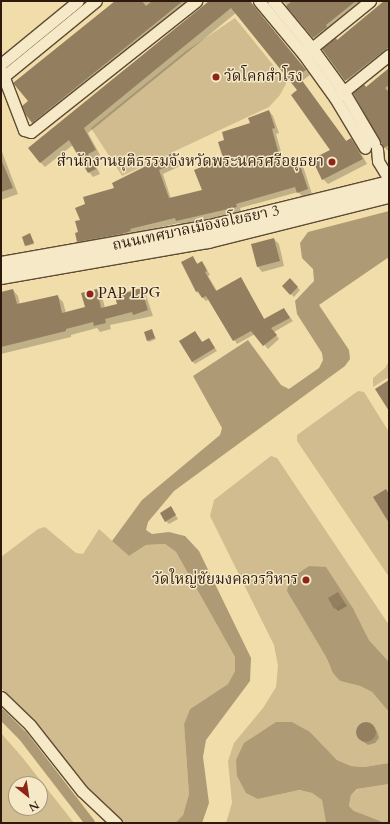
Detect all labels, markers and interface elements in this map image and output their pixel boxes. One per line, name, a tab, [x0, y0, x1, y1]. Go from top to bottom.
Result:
place label: วัดโคกสำโรง	[224, 68, 303, 86]
marker: วัดโคกสำโรง	[211, 72, 221, 82]
place label: สำนักงานยุติธรรมจังหวัดพระนครศรีอยุธยา	[57, 153, 324, 171]
marker: สำนักงานยุติธรรมจังหวัดพระนครศรีอยุธยา	[327, 157, 337, 167]
street label: ถนนเทศบาลเมืองอโยธยา 3	[111, 201, 281, 255]
place label: PAP LPG	[98, 285, 160, 303]
marker: PAP LPG	[85, 289, 95, 299]
place label: วัดใหญ่ชัยมงคลวรวิหาร	[152, 571, 298, 589]
marker: วัดใหญ่ชัยมงคลวรวิหาร	[301, 575, 311, 585]
north arrow	[8, 776, 48, 816]
text: N	[26, 797, 42, 815]

